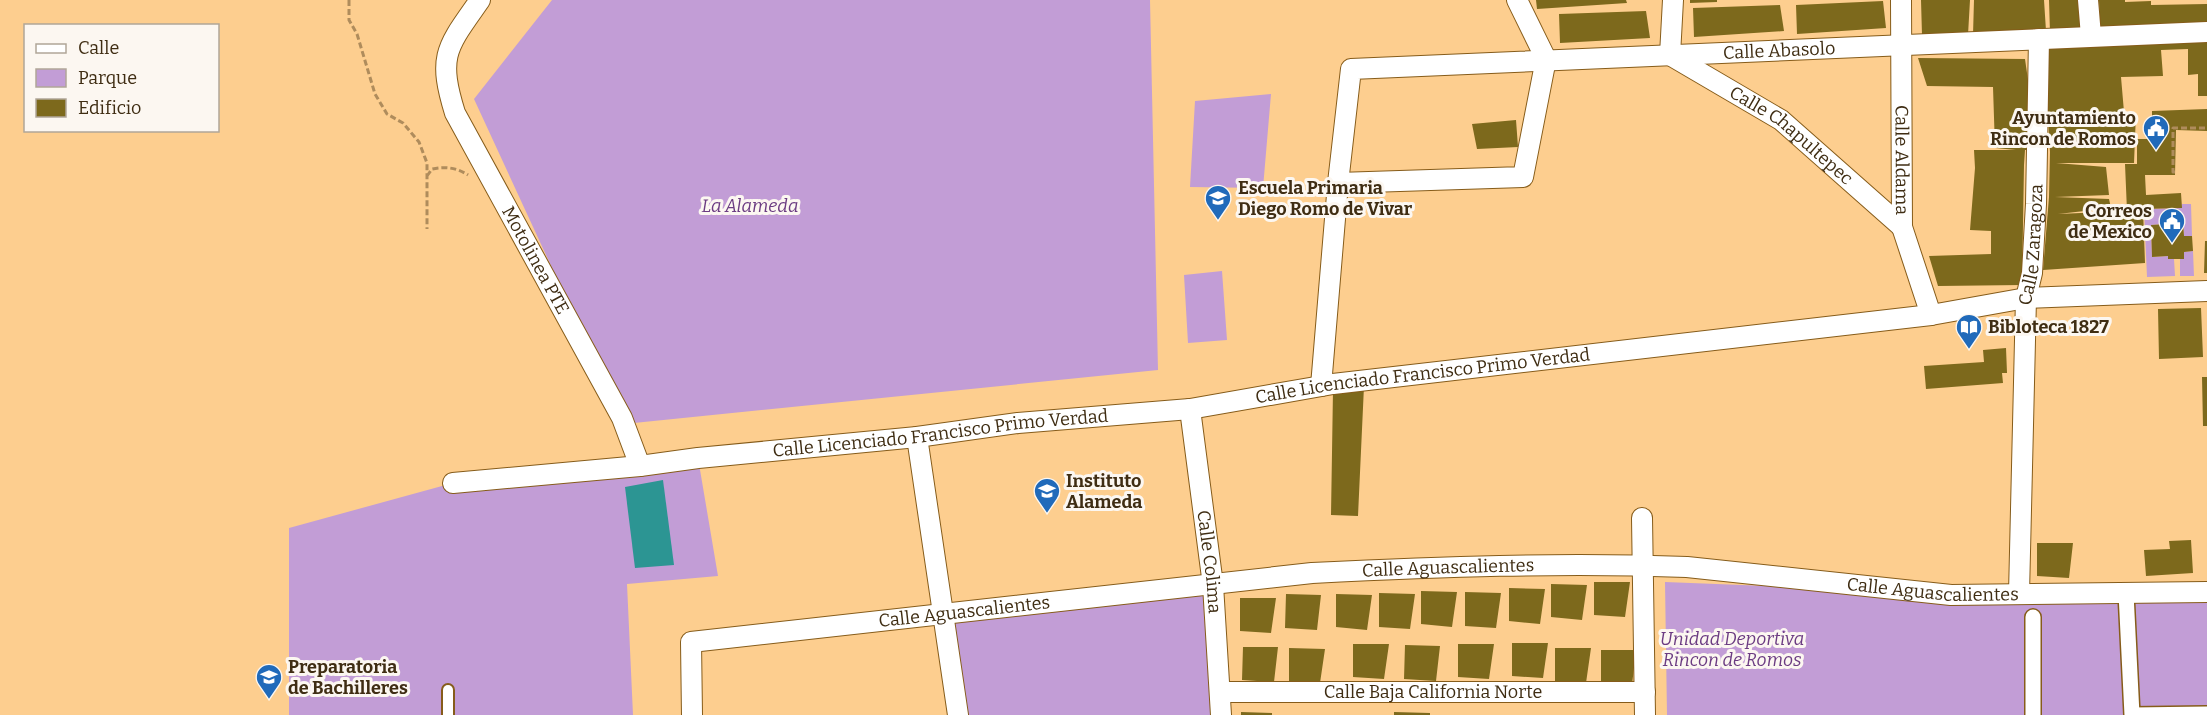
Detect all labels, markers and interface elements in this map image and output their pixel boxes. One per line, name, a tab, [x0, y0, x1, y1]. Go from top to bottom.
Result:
legend	[24, 24, 219, 132]
text: Calle	[78, 37, 119, 59]
street label: Calle Abasolo	[1723, 37, 1836, 64]
text: Parque	[78, 67, 137, 89]
street label: Calle Chapultepec	[1726, 81, 1857, 189]
text: Edificio	[78, 97, 141, 119]
street label: Calle Aldama	[1890, 105, 1913, 215]
place label: Ayuntamiento Rincon de Romos	[1990, 107, 2136, 150]
public building icon: Ayuntamiento Rincon de Romos	[2141, 113, 2171, 151]
place label: Escuela Primaria Diego Romo de Vivar	[1238, 177, 1413, 220]
school or university icon: Escuela Primaria Diego Romo de Vivar	[1203, 183, 1233, 221]
street label: Calle Zaragoza	[2015, 184, 2047, 305]
park label: La Alameda	[702, 195, 798, 217]
place label: Correos de Mexico	[2068, 200, 2152, 243]
street label: Motolinea PTE	[497, 202, 574, 318]
public building icon: Correos de Mexico	[2157, 206, 2187, 244]
library icon: Bibloteca 1827	[1954, 312, 1984, 350]
place label: Bibloteca 1827	[1988, 316, 2109, 338]
street label: Calle Licenciado Francisco Primo Verdad	[1254, 343, 1592, 408]
street label: Calle Licenciado Francisco Primo Verdad	[772, 405, 1109, 462]
place label: Instituto Alameda	[1066, 470, 1142, 513]
school or university icon: Instituto Alameda	[1032, 476, 1062, 514]
street label: Calle Colima	[1192, 509, 1226, 614]
street label: Calle Aguascalientes	[1361, 554, 1534, 582]
street label: Calle Aguascalientes	[1846, 573, 2019, 606]
street label: Calle Aguascalientes	[877, 591, 1051, 632]
park label: Unidad Deportiva Rincon de Romos	[1660, 628, 1804, 671]
place label: Preparatoria de Bachilleres	[288, 656, 408, 699]
school or university icon: Preparatoria de Bachilleres	[254, 662, 284, 700]
street label: Calle Baja California Norte	[1324, 681, 1542, 703]

